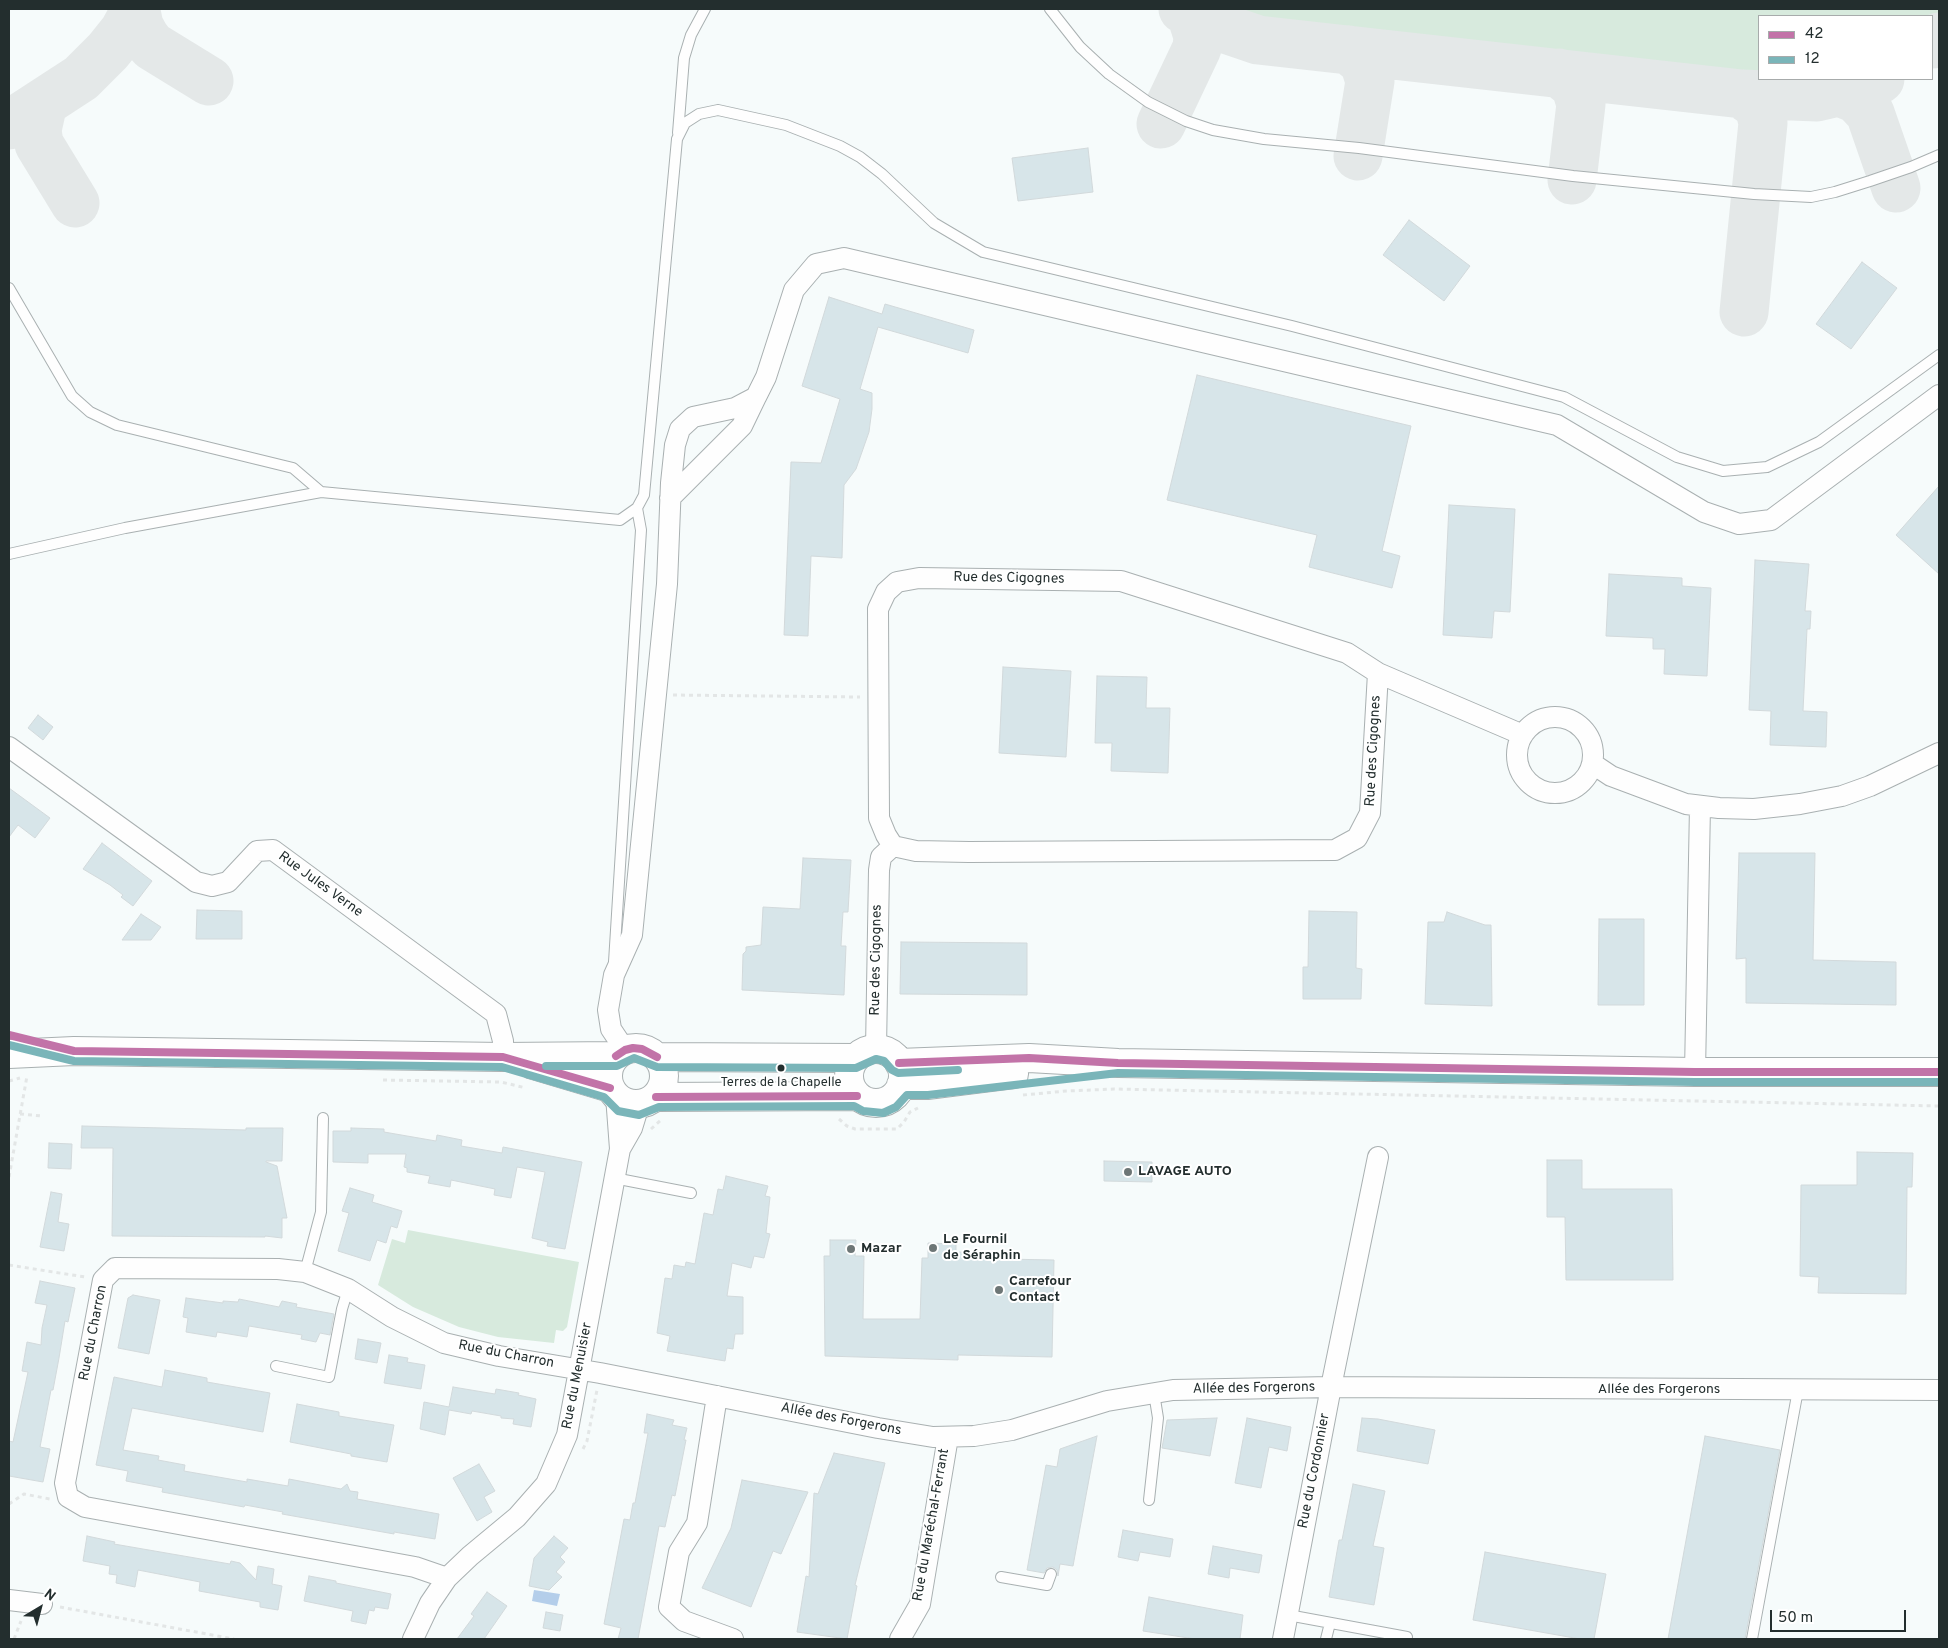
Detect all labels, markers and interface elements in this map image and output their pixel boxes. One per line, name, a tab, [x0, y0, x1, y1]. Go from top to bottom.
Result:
legend	[1758, 15, 1933, 80]
text: 42	[1805, 25, 1824, 44]
text: 12	[1805, 50, 1820, 69]
street label: Rue des Cigognes	[953, 570, 1065, 588]
street label: Rue des Cigognes	[1363, 695, 1385, 807]
street label: Rue Jules Verne	[274, 849, 366, 921]
street label: Rue des Cigognes	[868, 904, 886, 1016]
marker: Terres de la Chapelle	[776, 1063, 786, 1073]
place label: Terres de la Chapelle	[720, 1075, 842, 1091]
place label: LAVAGE AUTO	[1138, 1164, 1232, 1180]
marker: LAVAGE AUTO	[1122, 1166, 1134, 1178]
place label: Le Fournil de Séraphin	[943, 1232, 1021, 1264]
place label: Mazar	[861, 1241, 901, 1257]
marker: Le Fournil de Séraphin	[927, 1242, 939, 1254]
marker: Mazar	[845, 1243, 857, 1255]
place label: Carrefour Contact	[1009, 1274, 1071, 1306]
street label: Rue du Charron	[76, 1284, 112, 1382]
marker: Carrefour Contact	[993, 1284, 1005, 1296]
street label: Rue du Menuisier	[559, 1321, 597, 1431]
street label: Rue du Charron	[457, 1337, 555, 1373]
street label: Allée des Forgerons	[1193, 1380, 1315, 1398]
street label: Allée des Forgerons	[1598, 1382, 1720, 1398]
street label: Allée des Forgerons	[779, 1400, 903, 1440]
street label: Rue du Cordonnier	[1296, 1412, 1334, 1530]
street label: Rue du Maréchal-Ferrant	[910, 1447, 954, 1603]
north arrow	[15, 1583, 65, 1633]
text: N	[40, 1586, 58, 1605]
scale bar	[1773, 1600, 1909, 1632]
text: 50 m	[1778, 1609, 1813, 1628]

